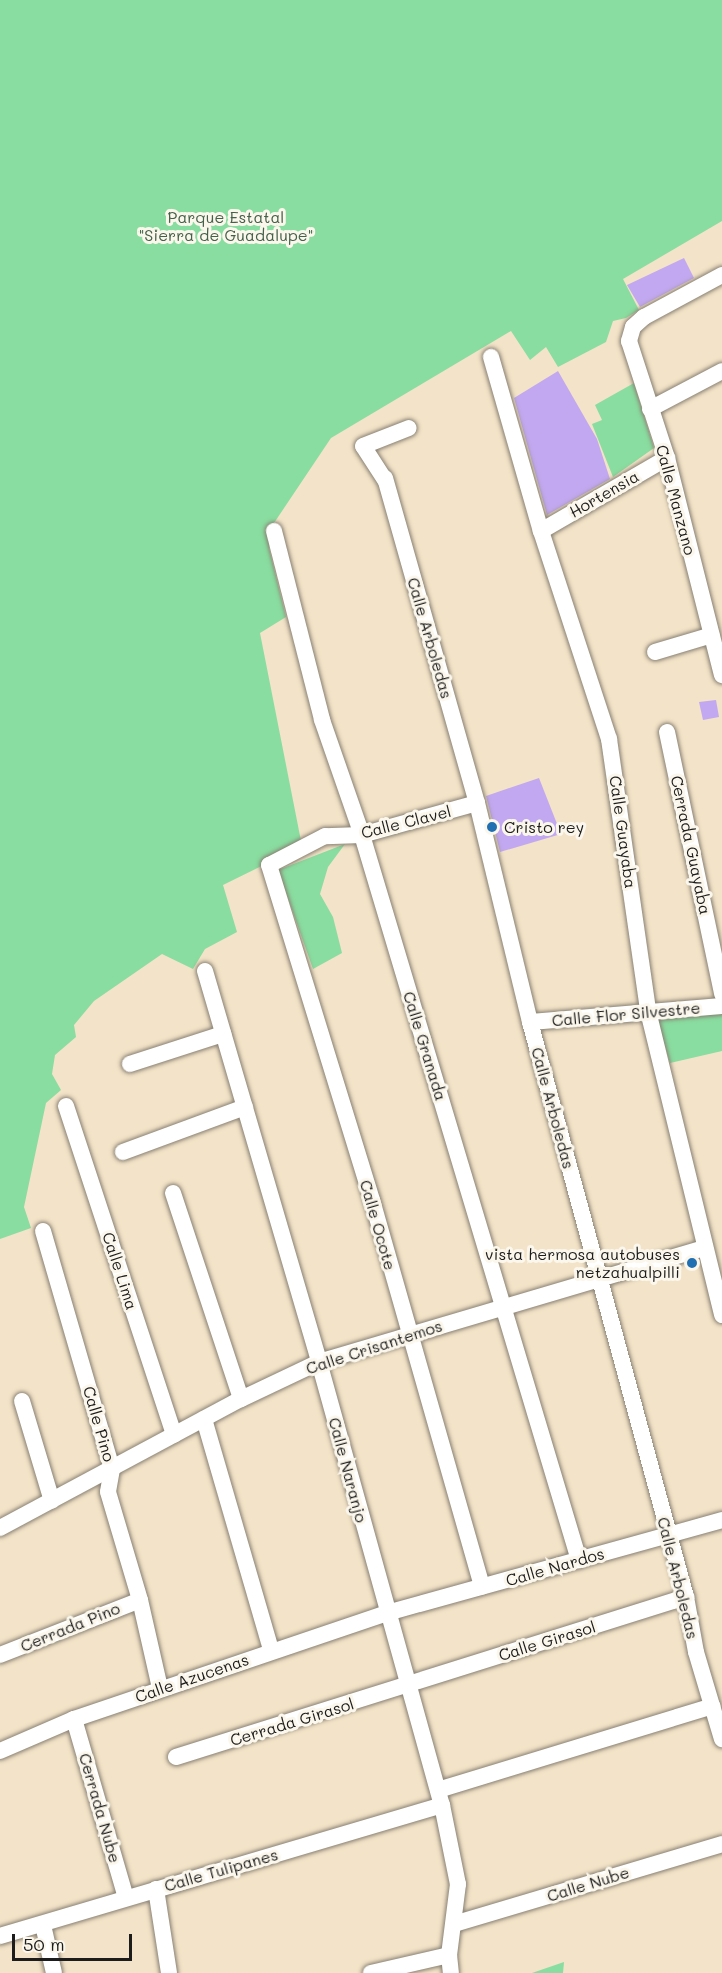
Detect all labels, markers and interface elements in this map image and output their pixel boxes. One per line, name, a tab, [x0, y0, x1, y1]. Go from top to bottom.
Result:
park label: Parque Estatal "Sierra de Guadalupe"	[139, 207, 313, 245]
street label: Calle Manzano	[652, 443, 700, 557]
street label: Hortensia	[566, 466, 642, 522]
street label: Calle Arboledas	[404, 575, 456, 701]
street label: Calle Guayaba	[606, 774, 640, 890]
street label: Cerrada Guayaba	[667, 774, 715, 916]
street label: Calle Clavel	[359, 802, 453, 842]
place label: Cristo rey	[504, 817, 584, 837]
marker: Cristo rey	[485, 820, 499, 834]
street label: Calle Granada	[399, 989, 451, 1103]
street label: Calle Flor Silvestre	[551, 998, 701, 1030]
street label: Calle Arboledas	[528, 1045, 578, 1171]
street label: Calle Ocote	[356, 1178, 400, 1272]
street label: Calle Lima	[98, 1230, 142, 1312]
place label: vista hermosa autobuses netzahualpilli	[485, 1244, 680, 1282]
marker: vista hermosa autobuses netzahualpilli	[685, 1256, 699, 1270]
street label: Calle Crisantemos	[303, 1316, 445, 1378]
street label: Calle Pino	[79, 1384, 119, 1464]
street label: Calle Naranjo	[325, 1415, 371, 1525]
street label: Calle Arboledas	[654, 1515, 702, 1641]
street label: Calle Nardos	[503, 1544, 607, 1590]
street label: Cerrada Pino	[17, 1598, 123, 1656]
street label: Calle Girasol	[496, 1617, 598, 1665]
street label: Calle Azucenas	[133, 1650, 251, 1706]
street label: Cerrada Girasol	[228, 1694, 356, 1750]
street label: Cerrada Nube	[75, 1751, 125, 1865]
street label: Calle Tulipanes	[162, 1845, 280, 1895]
street label: Calle Nube	[545, 1862, 631, 1906]
scale bar	[15, 1922, 135, 1960]
text: 50 m	[23, 1932, 65, 1956]

